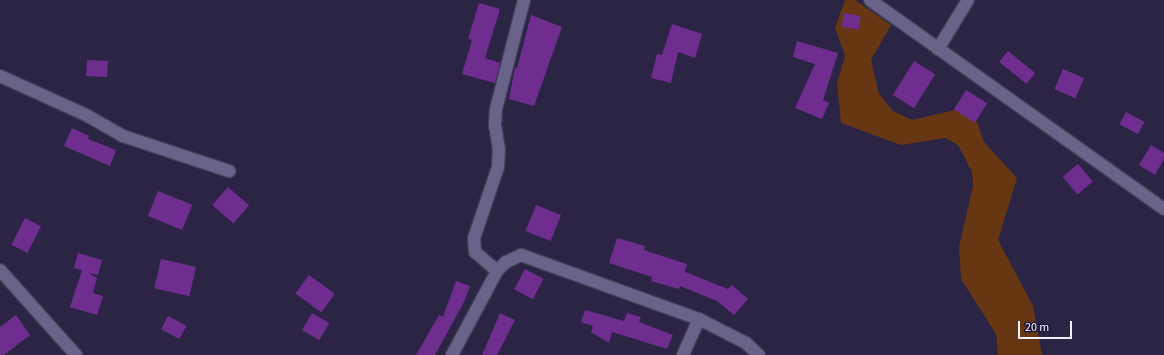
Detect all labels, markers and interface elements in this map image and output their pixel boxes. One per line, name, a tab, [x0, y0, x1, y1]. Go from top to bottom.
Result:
scale bar	[1020, 313, 1074, 339]
text: 20 m	[1025, 319, 1049, 336]

